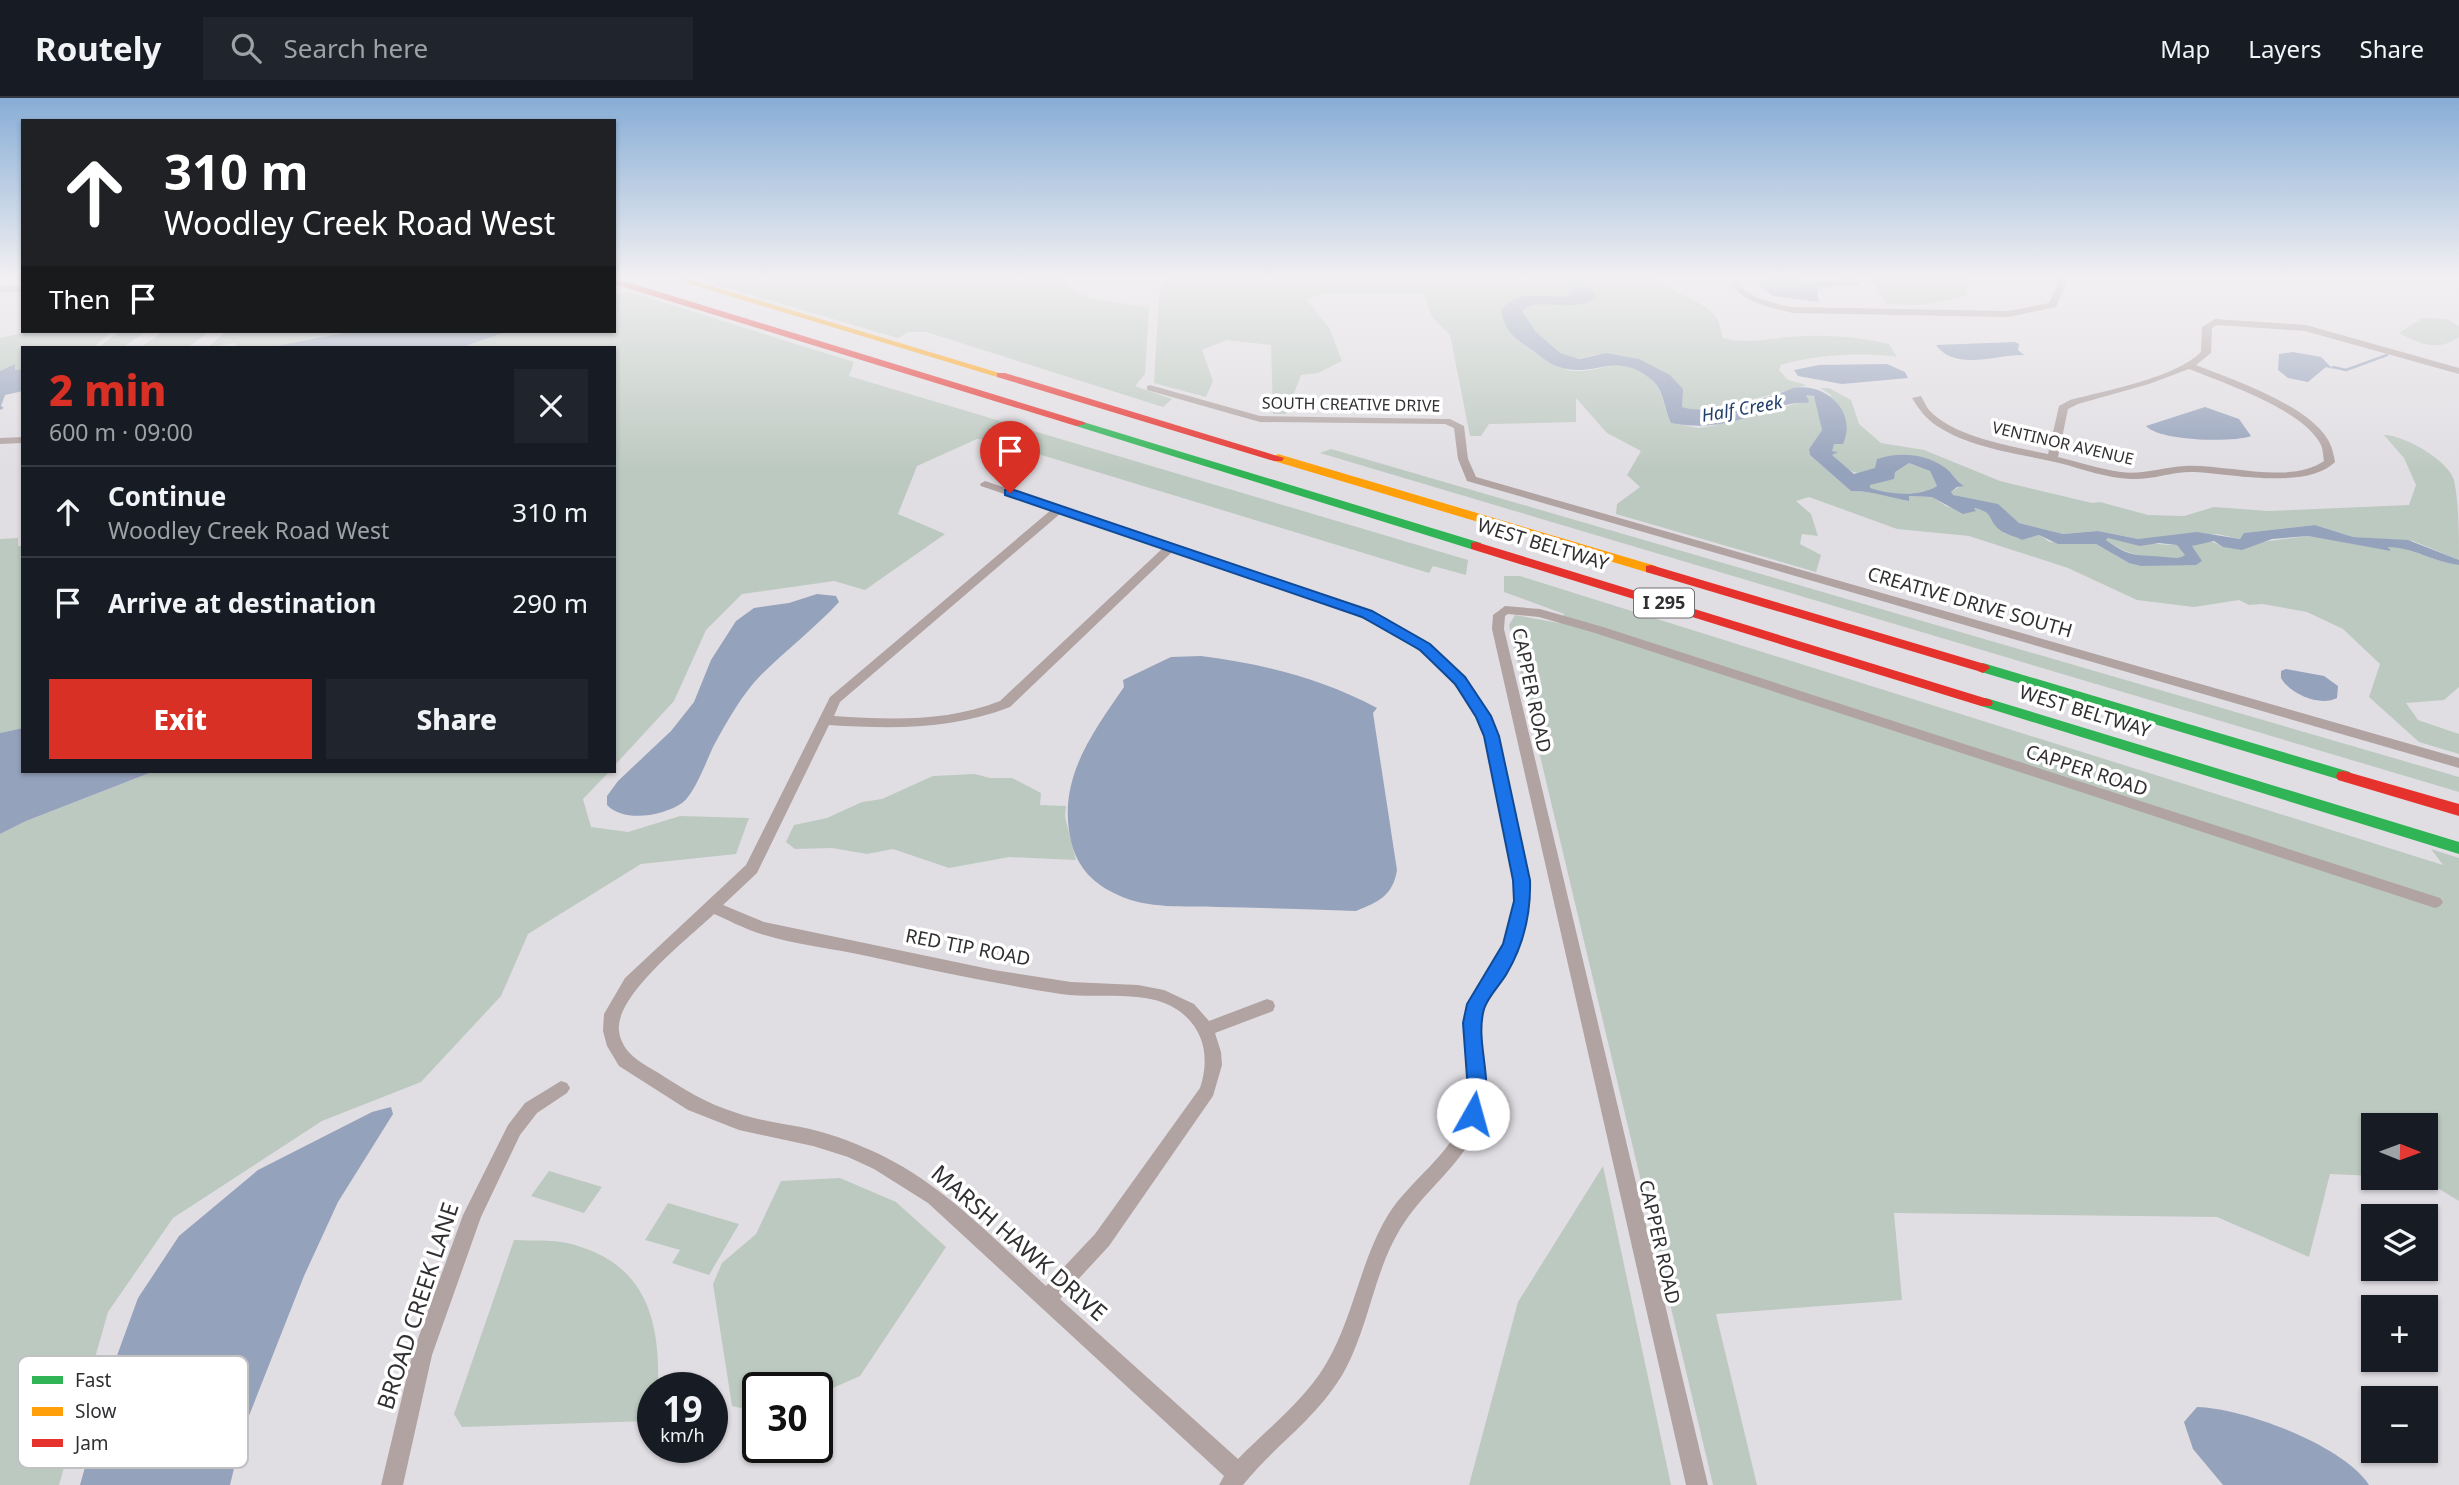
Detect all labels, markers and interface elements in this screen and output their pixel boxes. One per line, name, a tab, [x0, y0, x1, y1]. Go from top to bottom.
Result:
search box	[203, 17, 693, 80]
text: Routely	[35, 26, 161, 71]
icon: search	[227, 29, 265, 67]
text: Search here	[283, 30, 428, 66]
text: Map	[2160, 32, 2210, 65]
text: Layers	[2248, 32, 2322, 65]
text: Share	[2360, 32, 2424, 65]
text: 310 m	[164, 138, 309, 204]
icon: ahead	[49, 147, 140, 238]
text: Woodley Creek Road West	[164, 201, 555, 244]
icon: arrive	[124, 280, 162, 318]
text: Then	[49, 281, 110, 317]
text: 2 min	[49, 361, 166, 418]
button: close	[514, 369, 588, 443]
water label: Half Creek	[1699, 389, 1785, 427]
street label: SOUTH CREATIVE DRIVE	[1262, 391, 1440, 417]
text: 600 m · 09:00	[49, 416, 193, 448]
street label: VENTINOR AVENUE	[1990, 416, 2136, 470]
pin	[980, 421, 1040, 493]
icon: arrive	[991, 432, 1029, 470]
text: Continue	[108, 478, 226, 514]
icon: ahead	[49, 493, 87, 531]
text: 310 m	[512, 494, 588, 530]
street label: WEST BELTWAY	[1474, 512, 1612, 576]
text: Woodley Creek Road West	[108, 514, 389, 546]
street label: CREATIVE DRIVE SOUTH	[1865, 560, 2075, 644]
icon: arrive	[49, 584, 87, 622]
text: Arrive at destination	[108, 585, 377, 621]
text: 290 m	[512, 585, 588, 621]
road number: I 295	[1634, 588, 1694, 618]
street label: CAPPER ROAD	[1506, 625, 1558, 755]
button: Exit	[49, 679, 312, 759]
button: Share	[326, 679, 588, 759]
street label: WEST BELTWAY	[2016, 679, 2154, 743]
street label: CAPPER ROAD	[2023, 738, 2151, 802]
street label: RED TIP ROAD	[903, 922, 1033, 972]
position arrow	[1436, 1077, 1510, 1151]
north arrow	[2361, 1113, 2438, 1190]
map controls	[2361, 1113, 2438, 1463]
street label: MARSH HAWK DRIVE	[925, 1157, 1114, 1328]
street label: CAPPER ROAD	[1633, 1177, 1687, 1307]
street label: BROAD CREEK LANE	[368, 1198, 466, 1413]
button: layers	[2361, 1204, 2438, 1281]
button: +	[2361, 1295, 2438, 1372]
legend	[18, 1356, 248, 1468]
text: Fast	[75, 1367, 112, 1393]
speed limit sign: 30	[742, 1372, 833, 1463]
text: 19	[662, 1385, 703, 1432]
button: −	[2361, 1386, 2438, 1463]
text: Slow	[75, 1398, 116, 1424]
text: km/h	[660, 1423, 705, 1447]
text: Jam	[73, 1430, 109, 1456]

